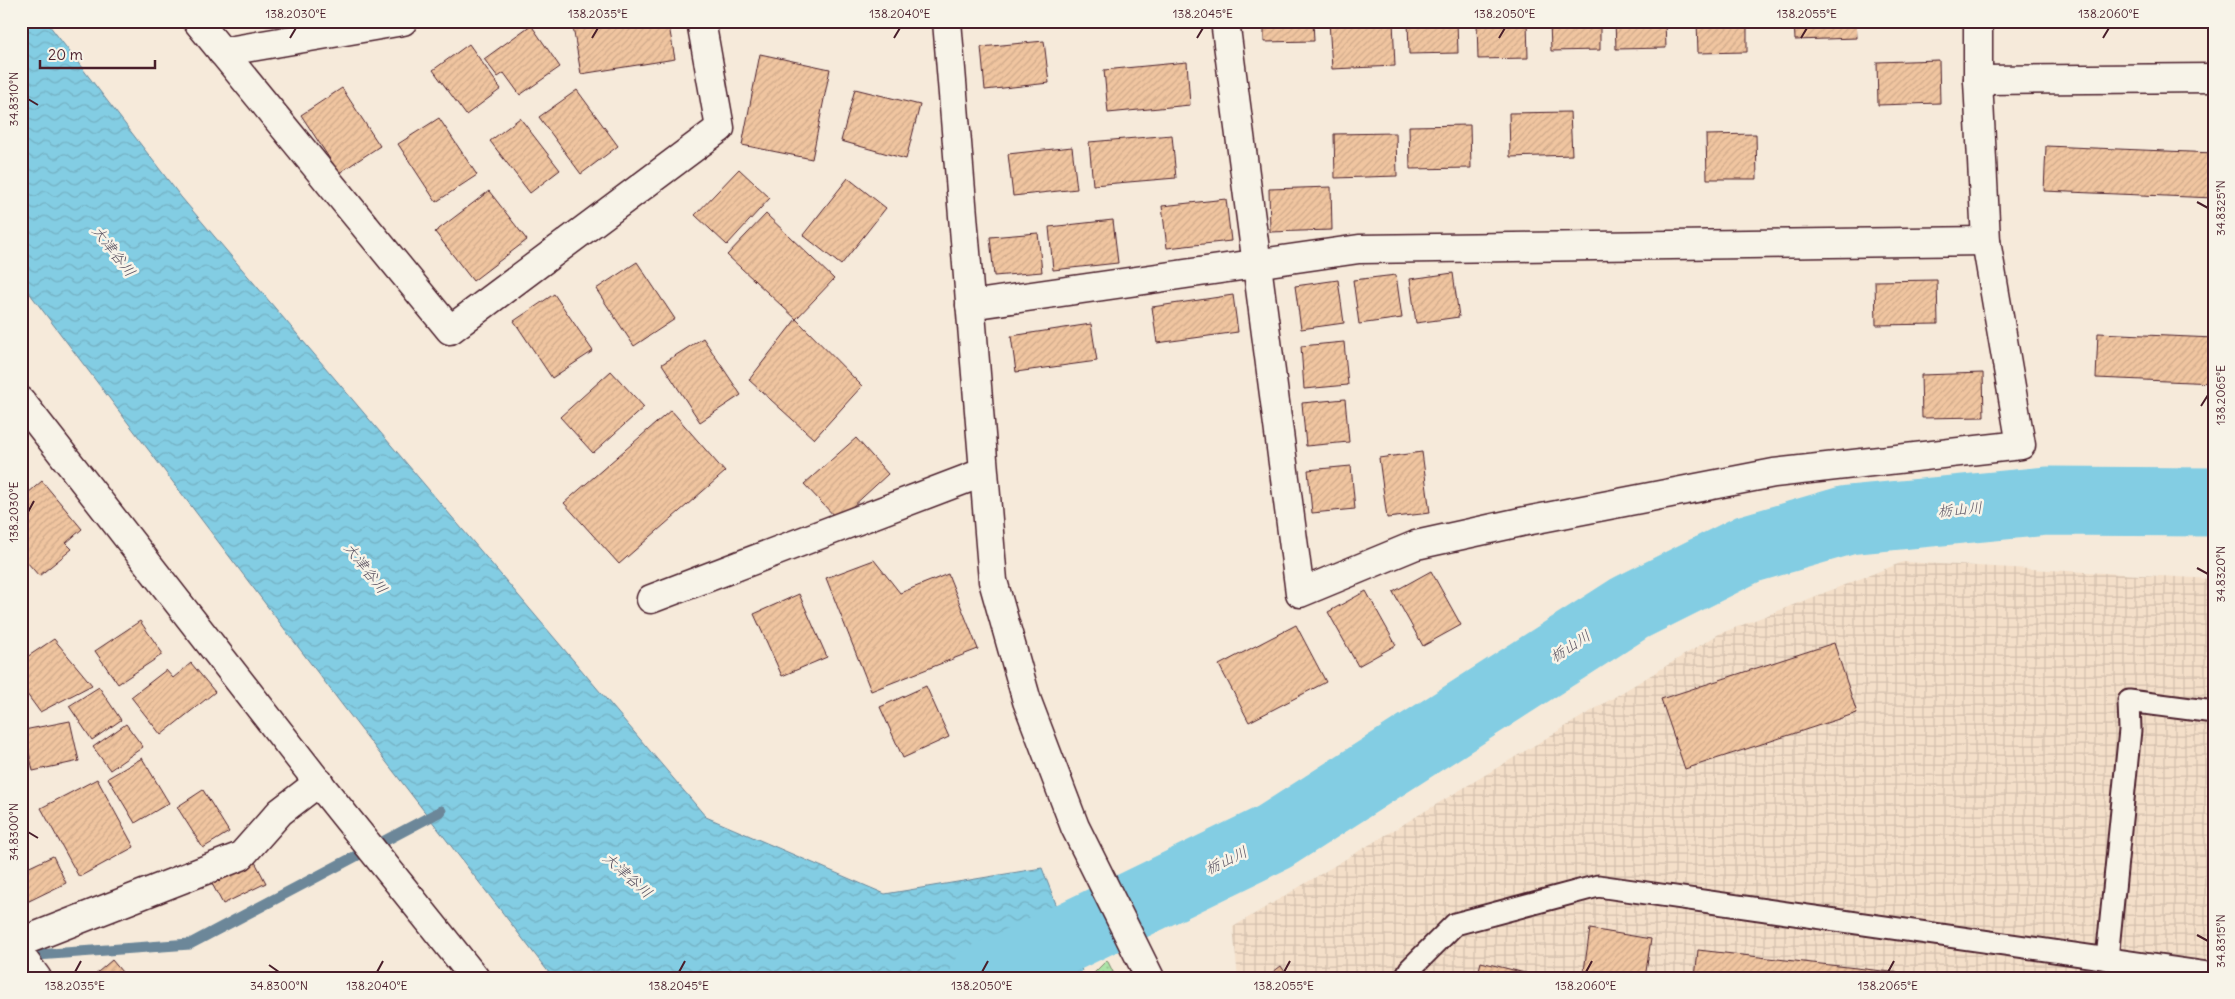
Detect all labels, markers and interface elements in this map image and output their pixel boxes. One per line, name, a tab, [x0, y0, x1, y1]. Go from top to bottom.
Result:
text: 138.2030°E	[265, 6, 327, 21]
text: 138.2035°E	[568, 6, 628, 21]
text: 138.2040°E	[869, 6, 931, 21]
text: 138.2045°E	[1173, 6, 1233, 21]
text: 138.2050°E	[1474, 6, 1536, 21]
text: 138.2055°E	[1777, 6, 1837, 21]
text: 138.2060°E	[2078, 6, 2140, 21]
scale bar	[40, 38, 155, 70]
text: 20 m	[48, 45, 83, 64]
text: 34.8310°N	[6, 72, 21, 126]
text: 34.8325°N	[2213, 180, 2228, 236]
water label: 大津谷川	[88, 222, 140, 280]
text: 138.2065°E	[2213, 365, 2228, 425]
text: 138.2030°E	[6, 481, 21, 543]
water label: 栃山川	[1937, 498, 1983, 520]
water label: 大津谷川	[340, 539, 392, 597]
text: 34.8320°N	[2213, 546, 2228, 602]
water label: 栃山川	[1546, 626, 1594, 666]
text: 34.8300°N	[6, 803, 21, 861]
water label: 栃山川	[1202, 842, 1250, 878]
water label: 大津谷川	[599, 848, 657, 902]
text: 34.8315°N	[2213, 914, 2228, 968]
text: 138.2035°E	[45, 978, 105, 993]
text: 34.8300°N	[250, 978, 308, 993]
text: 138.2040°E	[346, 978, 408, 993]
text: 138.2045°E	[649, 978, 709, 993]
text: 138.2050°E	[951, 978, 1013, 993]
text: 138.2055°E	[1254, 978, 1314, 993]
text: 138.2060°E	[1555, 978, 1617, 993]
text: 138.2065°E	[1858, 978, 1918, 993]

